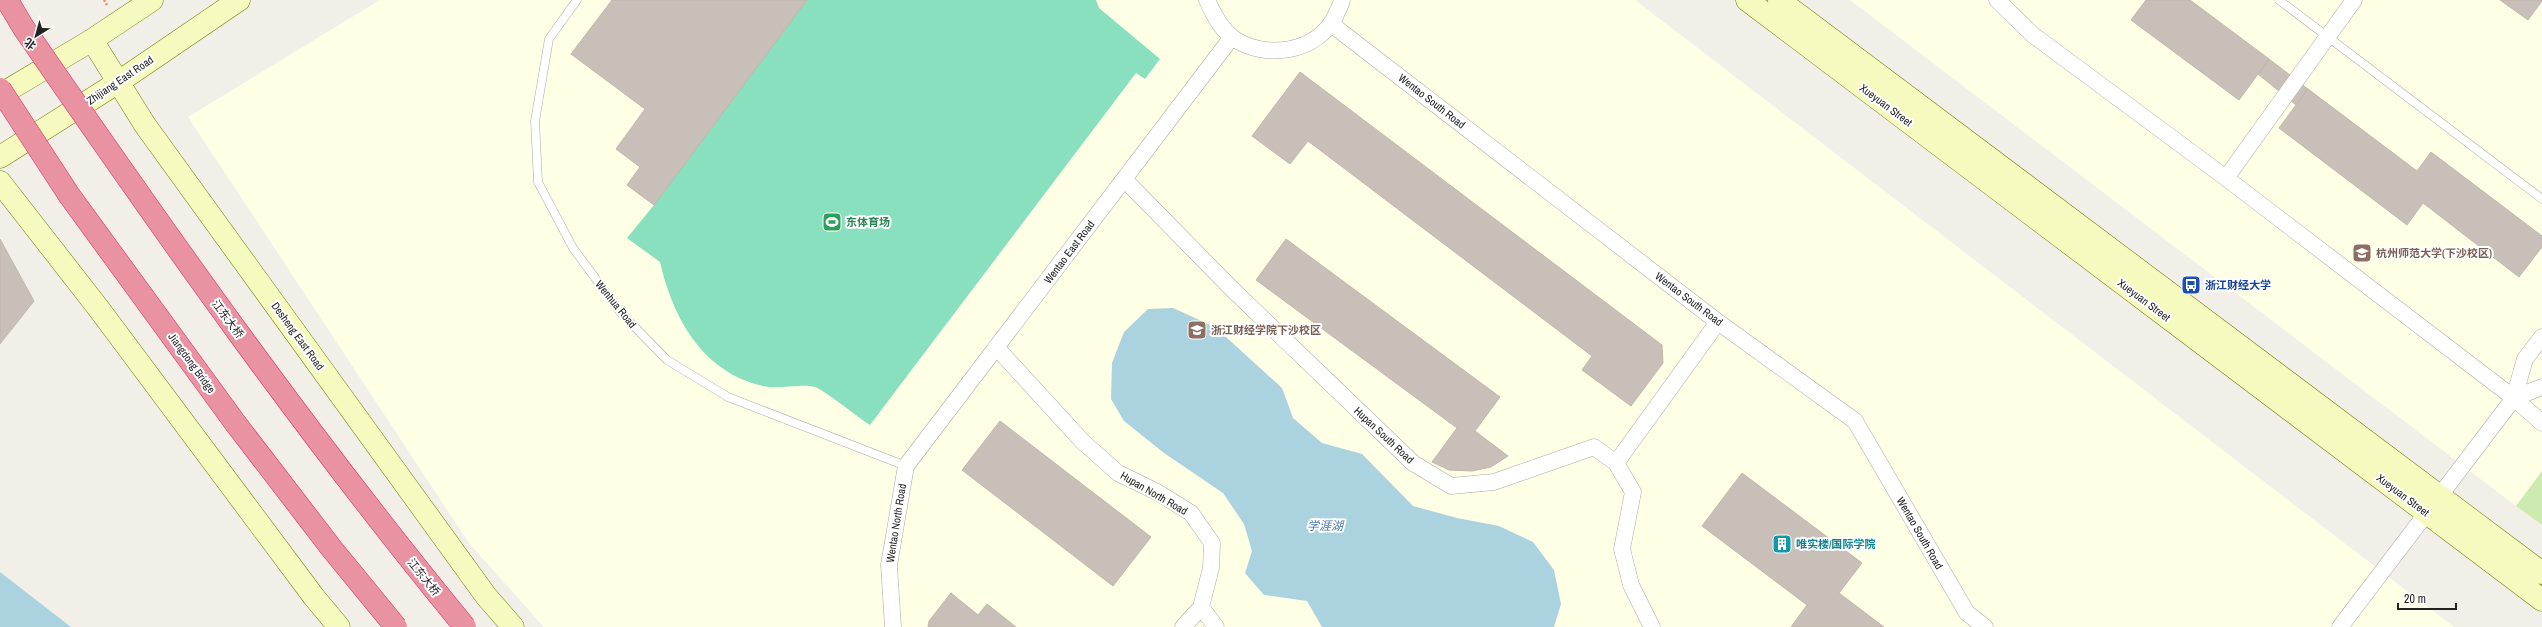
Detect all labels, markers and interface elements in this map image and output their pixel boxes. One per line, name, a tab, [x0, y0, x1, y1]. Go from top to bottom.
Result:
north arrow	[16, 16, 56, 56]
text: 北	[21, 35, 39, 53]
street label: Zhijiang East Road	[84, 53, 156, 107]
street label: Wentao South Road	[1396, 71, 1468, 131]
street label: Xueyuan Street	[1857, 81, 1915, 130]
sports icon: 东体育场	[821, 211, 843, 233]
place label: 东体育场	[846, 215, 890, 229]
street label: Wentao East Road	[1041, 218, 1097, 286]
school or university icon: 杭州师范大学(下沙校区)	[2351, 242, 2373, 264]
place label: 杭州师范大学(下沙校区)	[2376, 246, 2492, 260]
street label: Wentao South Road	[1652, 269, 1726, 329]
bus stop icon: 浙江财经大学	[2180, 274, 2202, 296]
street label: Xueyuan Street	[2115, 276, 2173, 325]
street label: Wenhua Road	[592, 277, 640, 331]
place label: 浙江财经大学	[2205, 278, 2271, 292]
street label: 江东大桥	[209, 297, 247, 341]
street label: Desheng East Road	[269, 299, 327, 373]
school or university icon: 浙江财经学院下沙校区	[1186, 319, 1208, 341]
place label: 浙江财经学院下沙校区	[1211, 323, 1321, 337]
street label: Jiangdong Bridge	[165, 330, 219, 396]
street label: Hupan South Road	[1351, 404, 1417, 466]
street label: Hupan North Road	[1118, 468, 1190, 518]
street label: Xueyuan Street	[2374, 471, 2432, 520]
street label: Wentao North Road	[883, 483, 909, 563]
street label: Wentao South Road	[1894, 494, 1946, 572]
water label: 学涯湖	[1307, 518, 1345, 534]
building icon: 唯实楼/国际学院	[1771, 533, 1793, 555]
place label: 唯实楼/国际学院	[1796, 537, 1876, 551]
street label: 江东大桥	[405, 555, 443, 599]
scale bar	[2398, 585, 2456, 611]
text: 20 m	[2404, 591, 2426, 607]

